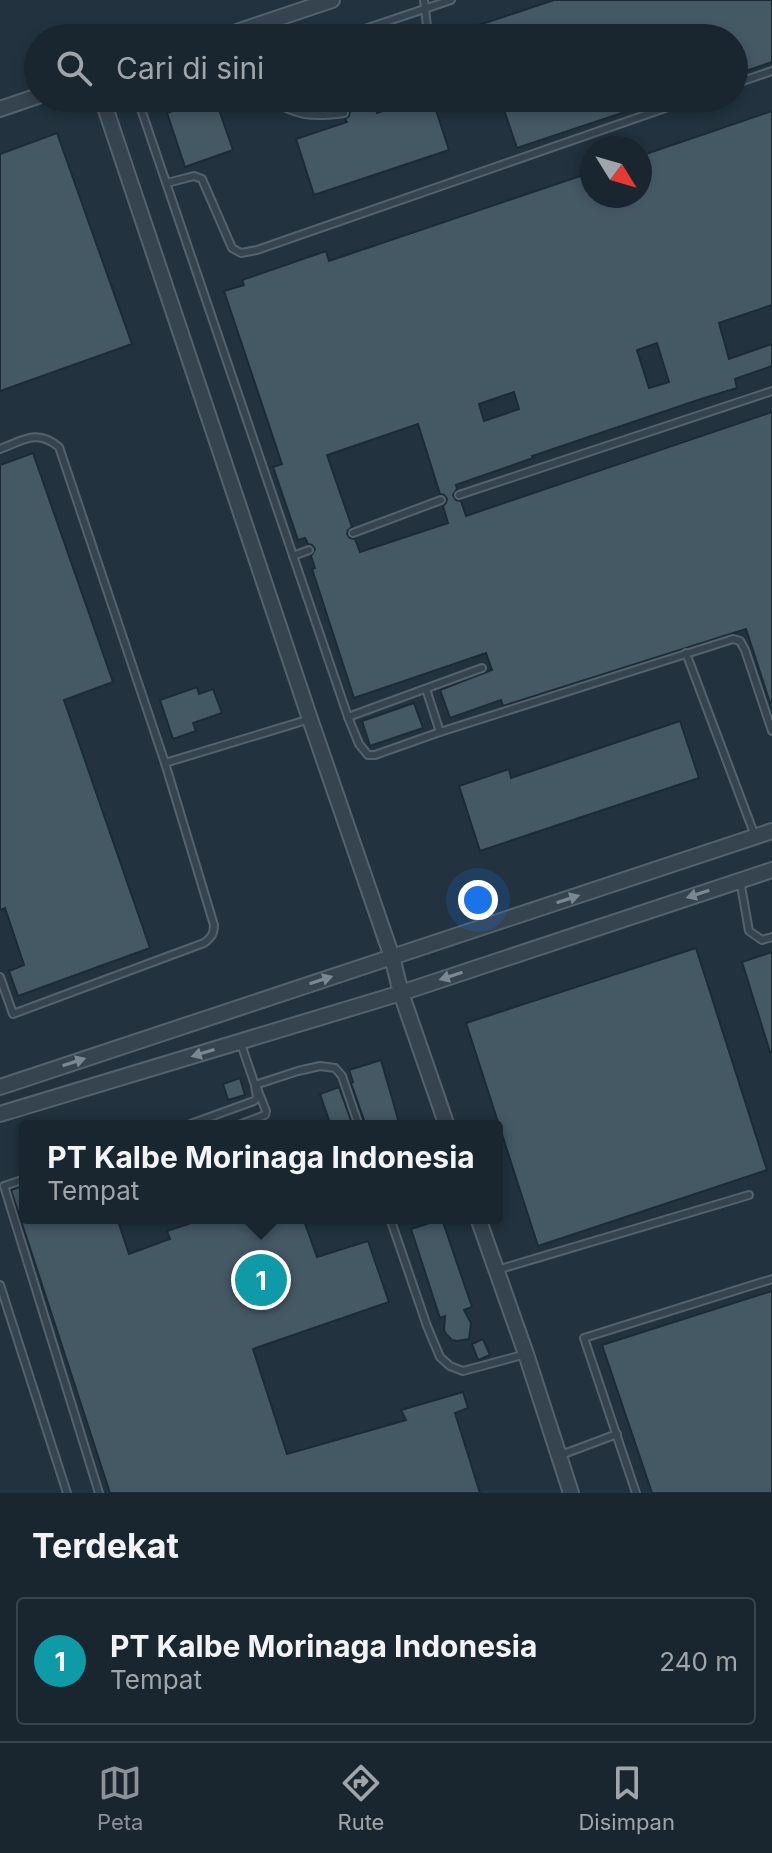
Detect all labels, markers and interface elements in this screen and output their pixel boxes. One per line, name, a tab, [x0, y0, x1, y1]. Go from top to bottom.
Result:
search box	[24, 24, 748, 112]
icon: search	[52, 46, 96, 90]
text: Cari di sini	[116, 50, 264, 86]
north arrow	[580, 136, 652, 208]
your location	[458, 880, 498, 920]
one-way arrow	[686, 889, 710, 901]
one-way arrow	[556, 892, 580, 904]
one-way arrow	[439, 971, 463, 983]
one-way arrow	[309, 974, 333, 986]
one-way arrow	[190, 1047, 214, 1060]
one-way arrow	[62, 1055, 86, 1068]
popup	[19, 1120, 503, 1224]
text: PT Kalbe Morinaga Indonesia	[47, 1139, 475, 1175]
text: Tempat	[47, 1175, 139, 1206]
pin: 1	[235, 1250, 287, 1310]
text: Terdekat	[32, 1525, 179, 1566]
text: PT Kalbe Morinaga Indonesia	[110, 1628, 537, 1664]
text: 1	[54, 1646, 66, 1677]
text: 240 m	[659, 1646, 738, 1677]
text: Tempat	[110, 1664, 202, 1695]
tab: Peta	[97, 1761, 143, 1835]
tab: Rute	[337, 1761, 384, 1835]
tab: Disimpan	[578, 1761, 675, 1835]

